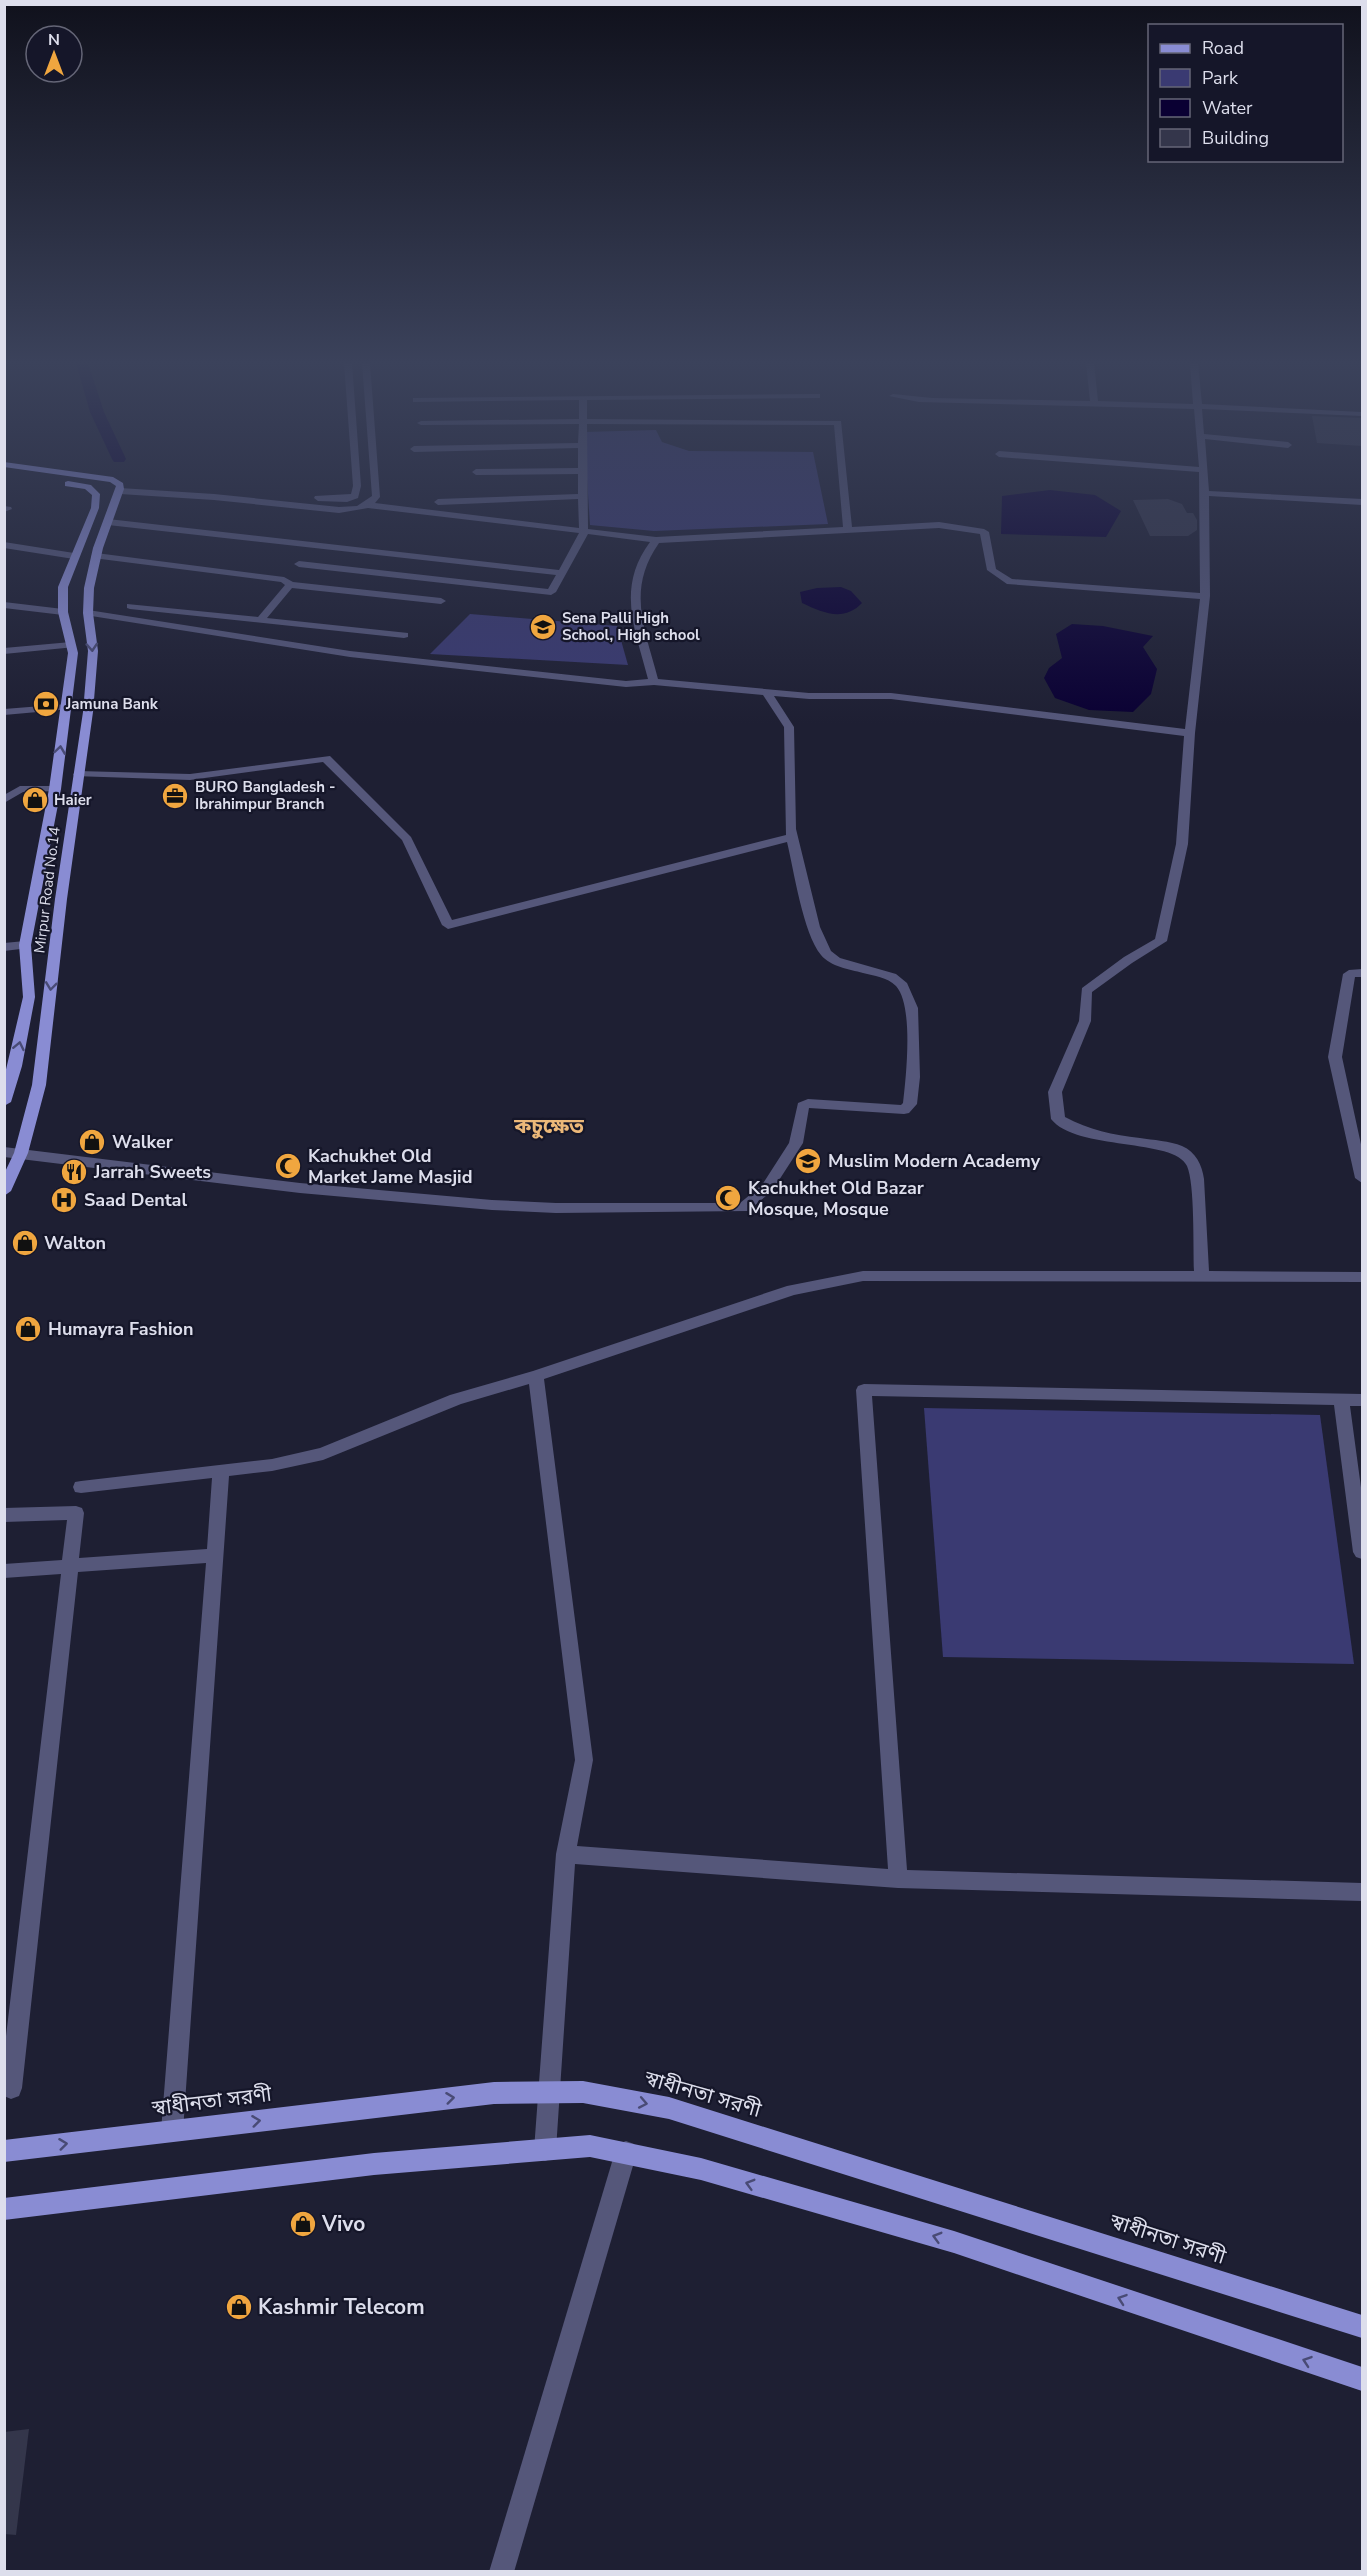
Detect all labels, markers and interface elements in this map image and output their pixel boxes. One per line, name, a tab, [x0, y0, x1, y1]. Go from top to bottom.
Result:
north arrow	[24, 24, 84, 84]
legend	[1148, 24, 1343, 162]
text: N	[48, 29, 60, 51]
text: Road	[1202, 36, 1244, 60]
text: Park	[1202, 66, 1239, 90]
text: Water	[1202, 96, 1253, 120]
text: Building	[1202, 126, 1269, 150]
place label: Sena Palli High School, High school	[562, 608, 700, 645]
school or university icon: Sena Palli High School, High school	[528, 612, 558, 642]
one-way arrow	[85, 642, 98, 651]
bank icon: Jamuna Bank	[31, 689, 61, 719]
place label: Jamuna Bank	[65, 694, 159, 714]
one-way arrow	[54, 745, 66, 755]
place label: BURO Bangladesh - Ibrahimpur Branch	[195, 777, 336, 814]
office icon: BURO Bangladesh - Ibrahimpur Branch	[160, 781, 190, 811]
shop icon: Haier	[20, 785, 50, 815]
place label: Haier	[54, 790, 92, 810]
street label: Mirpur Road No.14	[29, 826, 65, 954]
one-way arrow	[45, 981, 57, 990]
one-way arrow	[12, 1041, 25, 1051]
district label: কচুক্ষেত	[513, 1112, 584, 1140]
shop icon: Walker	[77, 1127, 107, 1157]
place label: Walker	[112, 1130, 173, 1154]
place label: Kachukhet Old Market Jame Masjid	[308, 1144, 472, 1189]
school or university icon: Muslim Modern Academy	[793, 1146, 823, 1176]
place label: Muslim Modern Academy	[828, 1149, 1041, 1173]
mosque icon: Kachukhet Old Market Jame Masjid	[273, 1151, 303, 1181]
restaurant icon: Jarrah Sweets	[59, 1157, 89, 1187]
place label: Jarrah Sweets	[93, 1160, 211, 1184]
place label: Kachukhet Old Bazar Mosque, Mosque	[748, 1176, 924, 1221]
mosque icon: Kachukhet Old Bazar Mosque, Mosque	[713, 1183, 743, 1213]
hospital icon: Saad Dental	[49, 1185, 79, 1215]
place label: Saad Dental	[84, 1188, 187, 1212]
shop icon: Walton	[10, 1228, 40, 1258]
place label: Walton	[44, 1231, 106, 1255]
shop icon: Humayra Fashion	[13, 1314, 43, 1344]
place label: Humayra Fashion	[48, 1317, 193, 1341]
street label: স্বাধীনতা সরণী	[641, 2064, 765, 2124]
street label: স্বাধীনতা সরণী	[150, 2080, 274, 2122]
one-way arrow	[445, 2092, 454, 2105]
one-way arrow	[638, 2096, 648, 2109]
one-way arrow	[252, 2116, 261, 2128]
one-way arrow	[58, 2139, 67, 2151]
one-way arrow	[745, 2178, 755, 2191]
street label: স্বাধীনতা সরণী	[1106, 2207, 1230, 2271]
shop icon: Vivo	[288, 2209, 318, 2239]
place label: Vivo	[321, 2210, 365, 2238]
one-way arrow	[932, 2232, 942, 2245]
shop icon: Kashmir Telecom	[224, 2292, 254, 2322]
place label: Kashmir Telecom	[258, 2293, 425, 2321]
one-way arrow	[1117, 2293, 1128, 2306]
one-way arrow	[1302, 2355, 1313, 2368]

